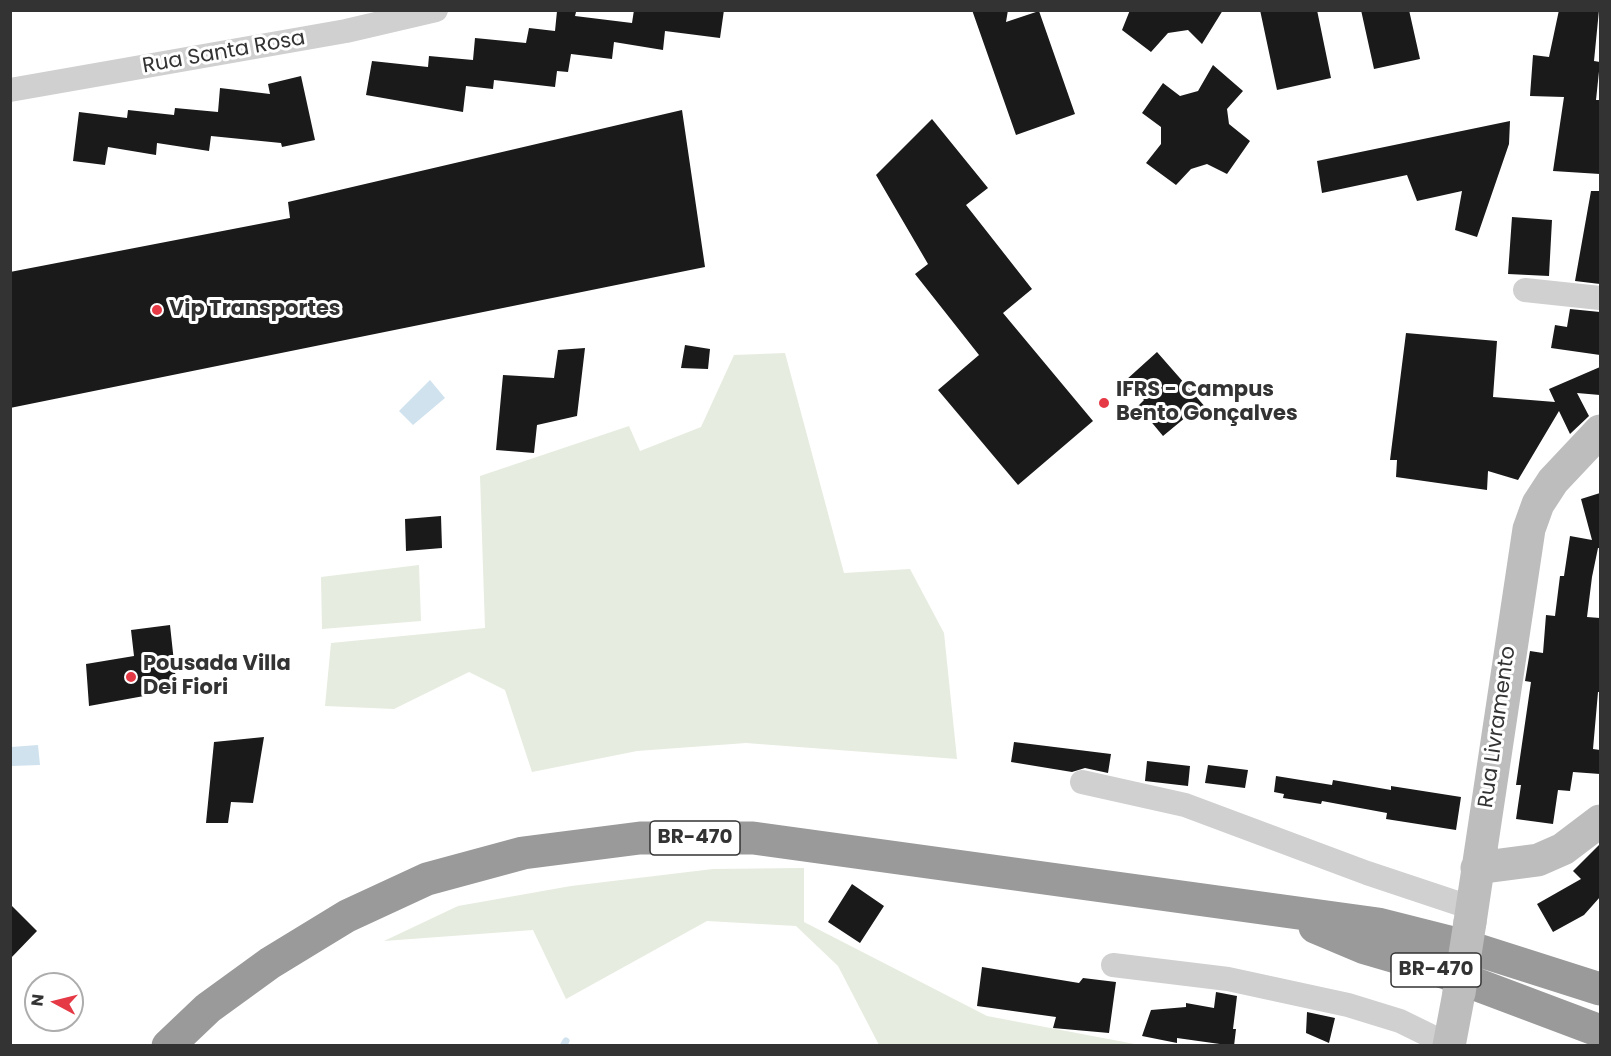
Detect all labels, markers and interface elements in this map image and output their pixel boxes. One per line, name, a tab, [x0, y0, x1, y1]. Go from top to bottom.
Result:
street label: Rua Santa Rosa	[141, 26, 307, 80]
place label: Vip Transportes	[169, 297, 341, 323]
marker: Vip Transportes	[150, 303, 164, 317]
place label: IFRS - Campus Bento Gonçalves	[1116, 378, 1298, 428]
marker: IFRS - Campus Bento Gonçalves	[1097, 396, 1111, 410]
street label: Rua Livramento	[1474, 644, 1522, 810]
place label: Pousada Villa Dei Fiori	[143, 652, 291, 702]
marker: Pousada Villa Dei Fiori	[124, 670, 138, 684]
road number: BR-470	[650, 821, 740, 855]
road number: BR-470	[1391, 953, 1481, 987]
north arrow	[24, 972, 84, 1032]
text: N	[25, 993, 50, 1007]

